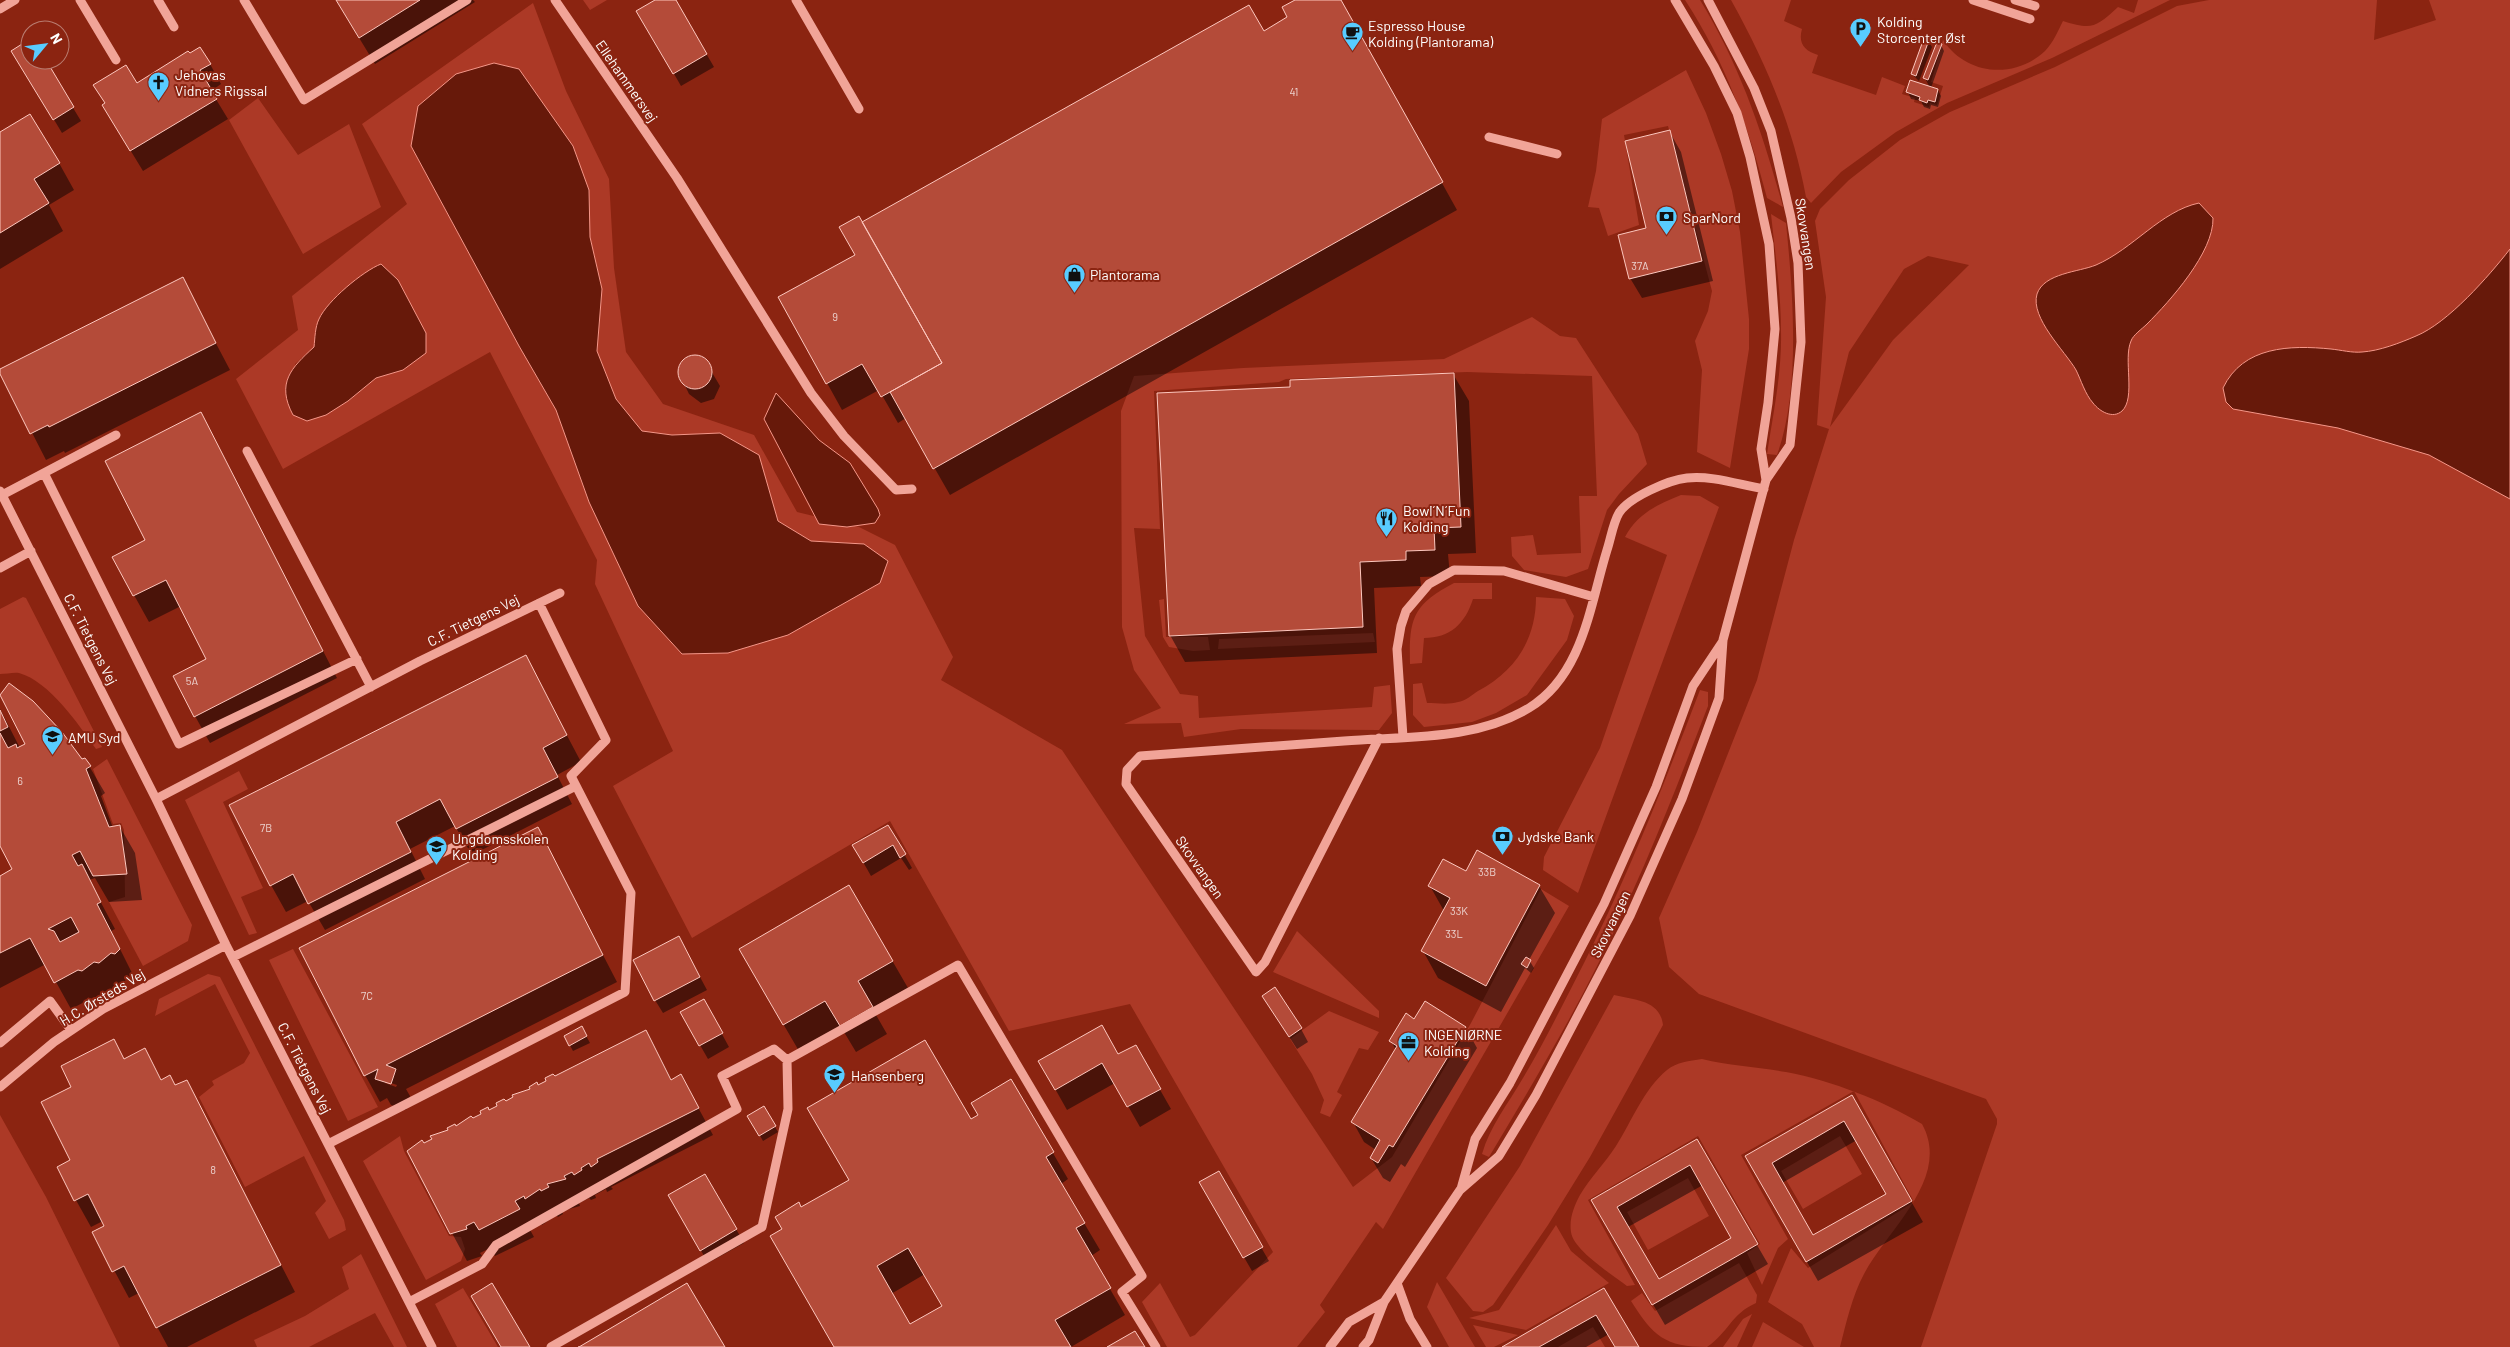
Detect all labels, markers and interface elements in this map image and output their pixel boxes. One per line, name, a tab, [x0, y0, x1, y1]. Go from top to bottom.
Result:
place label: Kolding Storcenter Øst	[1877, 13, 1966, 46]
place label: Espresso House Kolding (Plantorama)	[1368, 17, 1494, 50]
parking icon: Kolding Storcenter Øst	[1849, 17, 1873, 48]
north arrow	[20, 20, 70, 70]
cafe icon: Espresso House Kolding (Plantorama)	[1340, 21, 1364, 52]
text: N	[47, 30, 66, 47]
street label: Ellehammersvej	[592, 37, 662, 125]
place label: Jehovas Vidners Rigssal	[175, 66, 267, 99]
church icon: Jehovas Vidners Rigssal	[147, 70, 171, 101]
house number: 41	[1290, 85, 1298, 98]
street label: Skovvangen	[1792, 197, 1820, 271]
bank icon: SparNord	[1655, 205, 1679, 236]
place label: SparNord	[1683, 209, 1741, 226]
house number: 37A	[1631, 259, 1649, 272]
shop icon: Plantorama	[1062, 262, 1086, 293]
place label: Plantorama	[1090, 266, 1160, 283]
house number: 9	[832, 310, 838, 323]
place label: Bowl´N´Fun Kolding	[1403, 502, 1470, 535]
restaurant icon: Bowl´N´Fun Kolding	[1375, 506, 1399, 537]
street label: C.F. Tietgens Vej	[424, 590, 522, 650]
street label: C.F. Tietgens Vej	[61, 591, 121, 687]
house number: 5A	[186, 674, 198, 687]
school or university icon: AMU Syd	[40, 725, 64, 756]
place label: AMU Syd	[68, 729, 120, 746]
house number: 6	[17, 774, 23, 787]
house number: 7B	[260, 821, 272, 834]
bank icon: Jydske Bank	[1490, 824, 1514, 855]
place label: Jydske Bank	[1518, 828, 1594, 845]
place label: Ungdomsskolen Kolding	[452, 830, 549, 863]
street label: Skovvangen	[1172, 832, 1228, 902]
school or university icon: Ungdomsskolen Kolding	[424, 834, 448, 865]
house number: 33B	[1478, 865, 1496, 878]
street label: Skovvangen	[1586, 888, 1634, 960]
house number: 33K	[1450, 904, 1468, 917]
house number: 33L	[1445, 927, 1463, 940]
street label: H.C. Ørsteds Vej	[56, 965, 148, 1029]
house number: 7C	[361, 989, 373, 1002]
street label: C.F. Tietgens Vej	[275, 1020, 335, 1116]
place label: INGENIØRNE Kolding	[1424, 1026, 1502, 1059]
office icon: INGENIØRNE Kolding	[1396, 1030, 1420, 1061]
school or university icon: Hansenberg	[823, 1063, 847, 1094]
place label: Hansenberg	[851, 1067, 924, 1084]
house number: 8	[210, 1163, 216, 1176]

